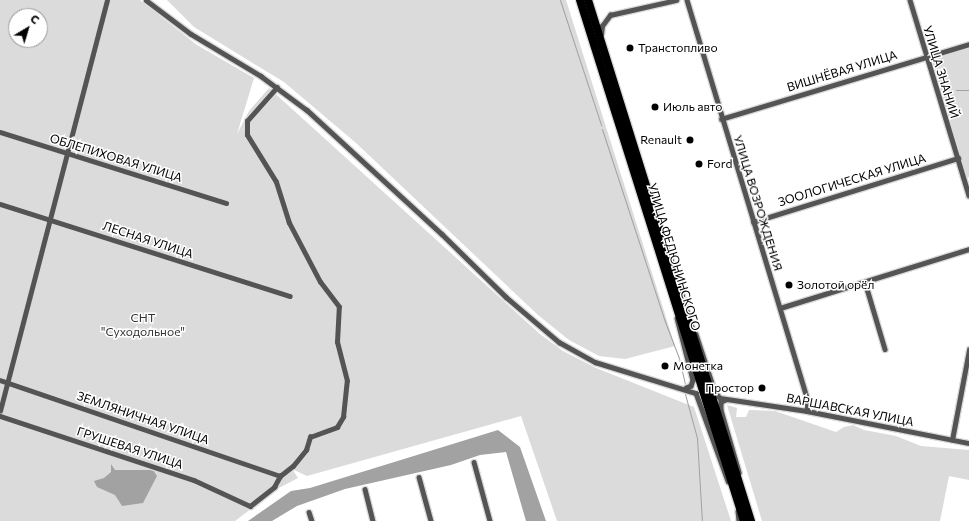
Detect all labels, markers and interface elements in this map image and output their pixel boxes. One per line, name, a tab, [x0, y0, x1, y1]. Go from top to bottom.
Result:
north arrow	[8, 8, 48, 48]
text: С	[28, 11, 42, 26]
street label: УЛИЦА ЗНАНИЙ	[920, 24, 962, 120]
place label: Транстопливо	[638, 41, 718, 55]
marker: Транстопливо	[625, 43, 635, 53]
street label: ВИШНЁВАЯ УЛИЦА	[785, 47, 899, 95]
place label: Июль авто	[663, 100, 723, 114]
marker: Июль авто	[650, 102, 660, 112]
street label: ОБЛЕПИХОВАЯ УЛИЦА	[48, 131, 184, 185]
place label: Renault	[640, 133, 682, 147]
street label: УЛИЦА ВОЗРОЖДЕНИЯ	[730, 133, 786, 273]
marker: Renault	[685, 135, 695, 145]
street label: ЗООЛОГИЧЕСКАЯ УЛИЦА	[776, 151, 928, 209]
place label: Ford	[707, 157, 732, 171]
marker: Ford	[694, 159, 704, 169]
street label: УЛИЦА ФЕДЮНИНСКОГО	[645, 181, 703, 333]
street label: ЛЕСНАЯ УЛИЦА	[101, 219, 195, 261]
place label: Золотой орёл	[797, 278, 874, 292]
marker: Золотой орёл	[784, 280, 794, 290]
park label: СНТ "Суходольное"	[101, 311, 185, 339]
place label: Монетка	[673, 359, 723, 373]
marker: Монетка	[660, 361, 670, 371]
place label: Простор	[705, 381, 754, 395]
marker: Простор	[757, 383, 767, 393]
street label: ЗЕМЛЯНИЧНАЯ УЛИЦА	[75, 389, 211, 447]
street label: ВАРШАВСКАЯ УЛИЦА	[785, 391, 915, 429]
street label: ГРУШЕВАЯ УЛИЦА	[75, 424, 185, 472]

